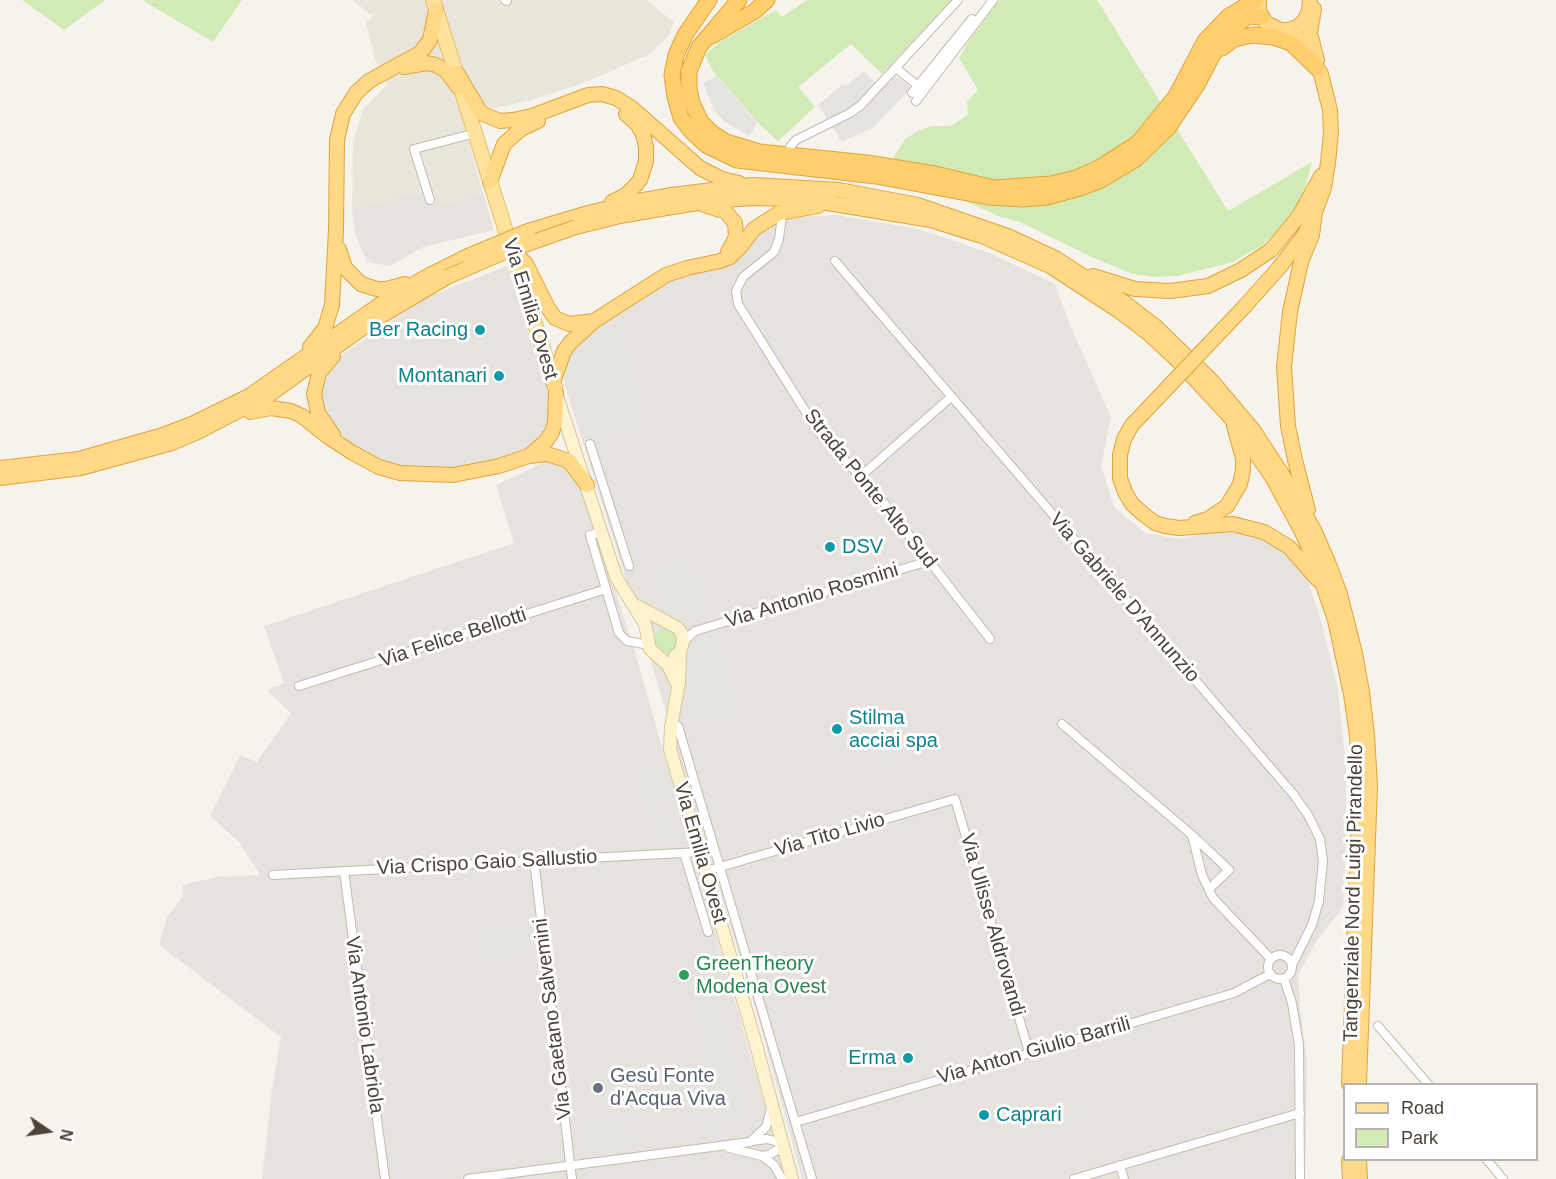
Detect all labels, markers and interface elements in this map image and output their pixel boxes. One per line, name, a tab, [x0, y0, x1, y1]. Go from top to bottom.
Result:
street label: Via Emilia Ovest	[497, 236, 563, 382]
place label: Ber Racing	[369, 318, 468, 342]
marker: Ber Racing	[473, 323, 487, 337]
place label: Montanari	[398, 364, 487, 388]
marker: Montanari	[492, 369, 506, 383]
street label: Strada Ponte Alto Sud	[798, 405, 942, 573]
street label: Via Gabriele D'Annunzio	[1044, 508, 1204, 688]
place label: DSV	[842, 535, 883, 559]
marker: DSV	[823, 540, 837, 554]
street label: Via Antonio Rosmini	[723, 558, 901, 634]
street label: Via Felice Bellotti	[377, 603, 529, 673]
place label: Stilma acciai spa	[849, 706, 938, 753]
marker: Stilma acciai spa	[830, 722, 844, 736]
street label: Tangenziale Nord Luigi Pirandello	[1339, 744, 1369, 1042]
street label: Via Emilia Ovest	[668, 779, 732, 927]
street label: Via Tito Livio	[772, 808, 888, 862]
street label: Via Ulisse Aldrovandi	[954, 831, 1030, 1019]
street label: Via Crispo Gaio Sallustio	[376, 845, 598, 881]
street label: Via Gaetano Salvemini	[529, 917, 577, 1121]
street label: Via Antonio Labriola	[340, 935, 388, 1115]
place label: GreenTheory Modena Ovest	[696, 952, 826, 999]
marker: GreenTheory Modena Ovest	[677, 968, 691, 982]
street label: Via Anton Giulio Barrili	[935, 1012, 1133, 1090]
place label: Erma	[848, 1046, 896, 1070]
marker: Erma	[901, 1051, 915, 1065]
place label: Gesù Fonte d'Acqua Viva	[610, 1064, 726, 1111]
marker: Gesù Fonte d'Acqua Viva	[591, 1081, 605, 1095]
legend	[1343, 1083, 1538, 1161]
text: Road	[1401, 1098, 1444, 1118]
north arrow	[18, 1101, 78, 1161]
place label: Caprari	[996, 1103, 1062, 1127]
marker: Caprari	[977, 1108, 991, 1122]
text: N	[56, 1128, 76, 1143]
text: Park	[1401, 1128, 1438, 1148]

